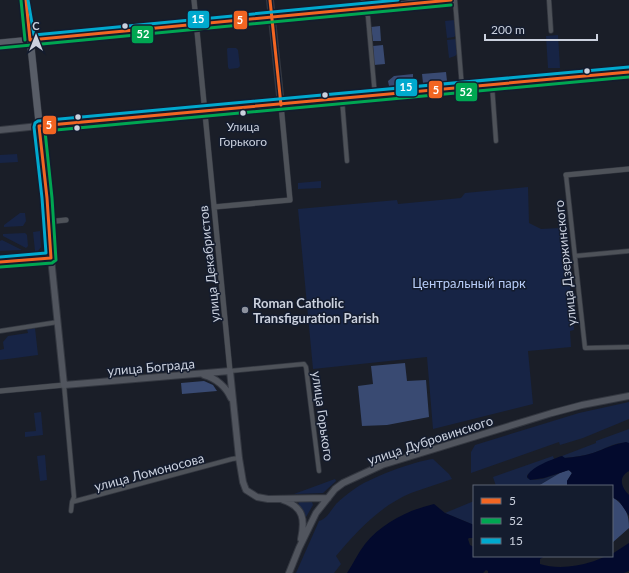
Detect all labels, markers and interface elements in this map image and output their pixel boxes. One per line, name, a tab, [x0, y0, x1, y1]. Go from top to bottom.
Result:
line badge: 15	[187, 10, 210, 29]
line badge: 5	[233, 10, 248, 30]
text: 15	[192, 12, 204, 25]
text: 5	[237, 13, 243, 26]
north arrow	[16, 16, 56, 56]
scale bar	[485, 16, 597, 42]
text: С	[32, 19, 40, 32]
unlabelled marker	[120, 21, 130, 31]
text: 200 m	[491, 22, 525, 37]
line badge: 52	[131, 25, 154, 44]
text: 52	[137, 27, 149, 40]
unlabelled marker	[582, 66, 592, 76]
line badge: 15	[395, 78, 418, 97]
text: 15	[400, 80, 412, 93]
line badge: 5	[428, 80, 443, 99]
line badge: 52	[455, 82, 478, 102]
text: 5	[433, 83, 439, 96]
text: 52	[460, 85, 472, 98]
unlabelled marker	[320, 90, 330, 100]
marker: Улица Горького	[238, 108, 248, 118]
unlabelled marker	[73, 112, 83, 122]
line badge: 5	[42, 115, 57, 135]
text: 5	[46, 118, 52, 131]
place label: Улица Горького	[219, 119, 267, 149]
unlabelled marker	[72, 123, 82, 133]
street label: улица Дзержинского	[550, 199, 580, 327]
street label: улица Декабристов	[195, 205, 223, 323]
park label: Центральный парк	[412, 275, 526, 291]
place label: Roman Catholic Transfiguration Parish	[253, 295, 379, 326]
marker: Roman Catholic Transfiguration Parish	[240, 305, 250, 315]
street label: улица Бограда	[107, 355, 195, 379]
street label: улица Горького	[309, 370, 337, 462]
street label: улица Дубровинского	[365, 412, 495, 468]
street label: улица Ломоносова	[92, 450, 206, 494]
legend	[473, 485, 613, 557]
text: 5	[509, 493, 516, 508]
text: 52	[509, 513, 523, 528]
text: 15	[509, 533, 523, 548]

